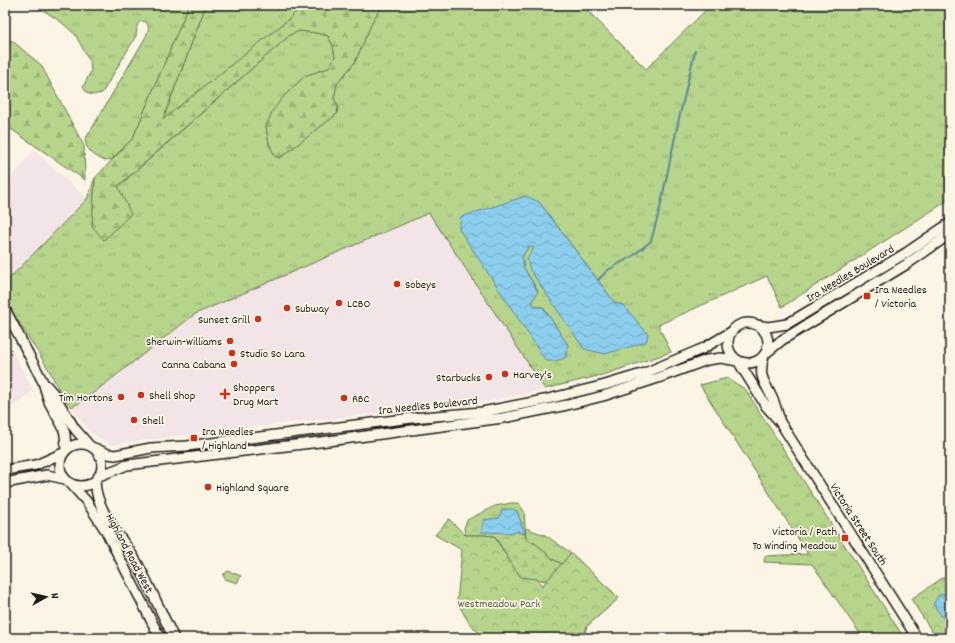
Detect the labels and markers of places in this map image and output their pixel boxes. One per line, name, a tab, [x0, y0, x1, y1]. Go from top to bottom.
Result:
place label: Sobeys	[405, 277, 436, 294]
marker: Sobeys	[392, 279, 402, 289]
place label: Ira Needles / Victoria	[875, 282, 927, 313]
marker: Ira Needles / Victoria	[862, 291, 872, 301]
place label: LCBO	[347, 296, 371, 313]
marker: LCBO	[334, 298, 344, 308]
place label: Subway	[295, 301, 330, 318]
marker: Subway	[282, 303, 292, 313]
place label: Sunset Grill	[198, 312, 250, 329]
marker: Sunset Grill	[253, 314, 263, 324]
place label: Sherwin-Williams	[146, 334, 222, 351]
marker: Sherwin-Williams	[225, 336, 235, 346]
place label: Studio So Lara	[240, 346, 305, 363]
marker: Studio So Lara	[227, 348, 237, 358]
place label: Canna Cabana	[161, 357, 226, 374]
marker: Canna Cabana	[229, 359, 239, 369]
place label: Harvey's	[513, 367, 552, 384]
marker: Harvey's	[500, 369, 510, 379]
place label: Starbucks	[436, 370, 481, 387]
marker: Starbucks	[484, 372, 494, 382]
place label: Shoppers Drug Mart	[233, 380, 279, 411]
place label: Shell Shop	[149, 388, 195, 405]
marker: Shoppers Drug Mart	[220, 389, 230, 399]
place label: Tim Hortons	[59, 390, 113, 407]
marker: Shell Shop	[136, 390, 146, 400]
place label: RBC	[352, 391, 370, 408]
marker: Tim Hortons	[116, 392, 126, 402]
marker: RBC	[339, 393, 349, 403]
place label: Shell	[142, 413, 164, 430]
marker: Shell	[129, 415, 139, 425]
place label: Ira Needles / Highland	[202, 424, 254, 455]
marker: Ira Needles / Highland	[189, 433, 199, 443]
place label: Highland Square	[216, 480, 289, 497]
marker: Highland Square	[203, 482, 213, 492]
place label: Victoria / Path To Winding Meadow	[753, 524, 837, 555]
marker: Victoria / Path To Winding Meadow	[840, 533, 850, 543]

